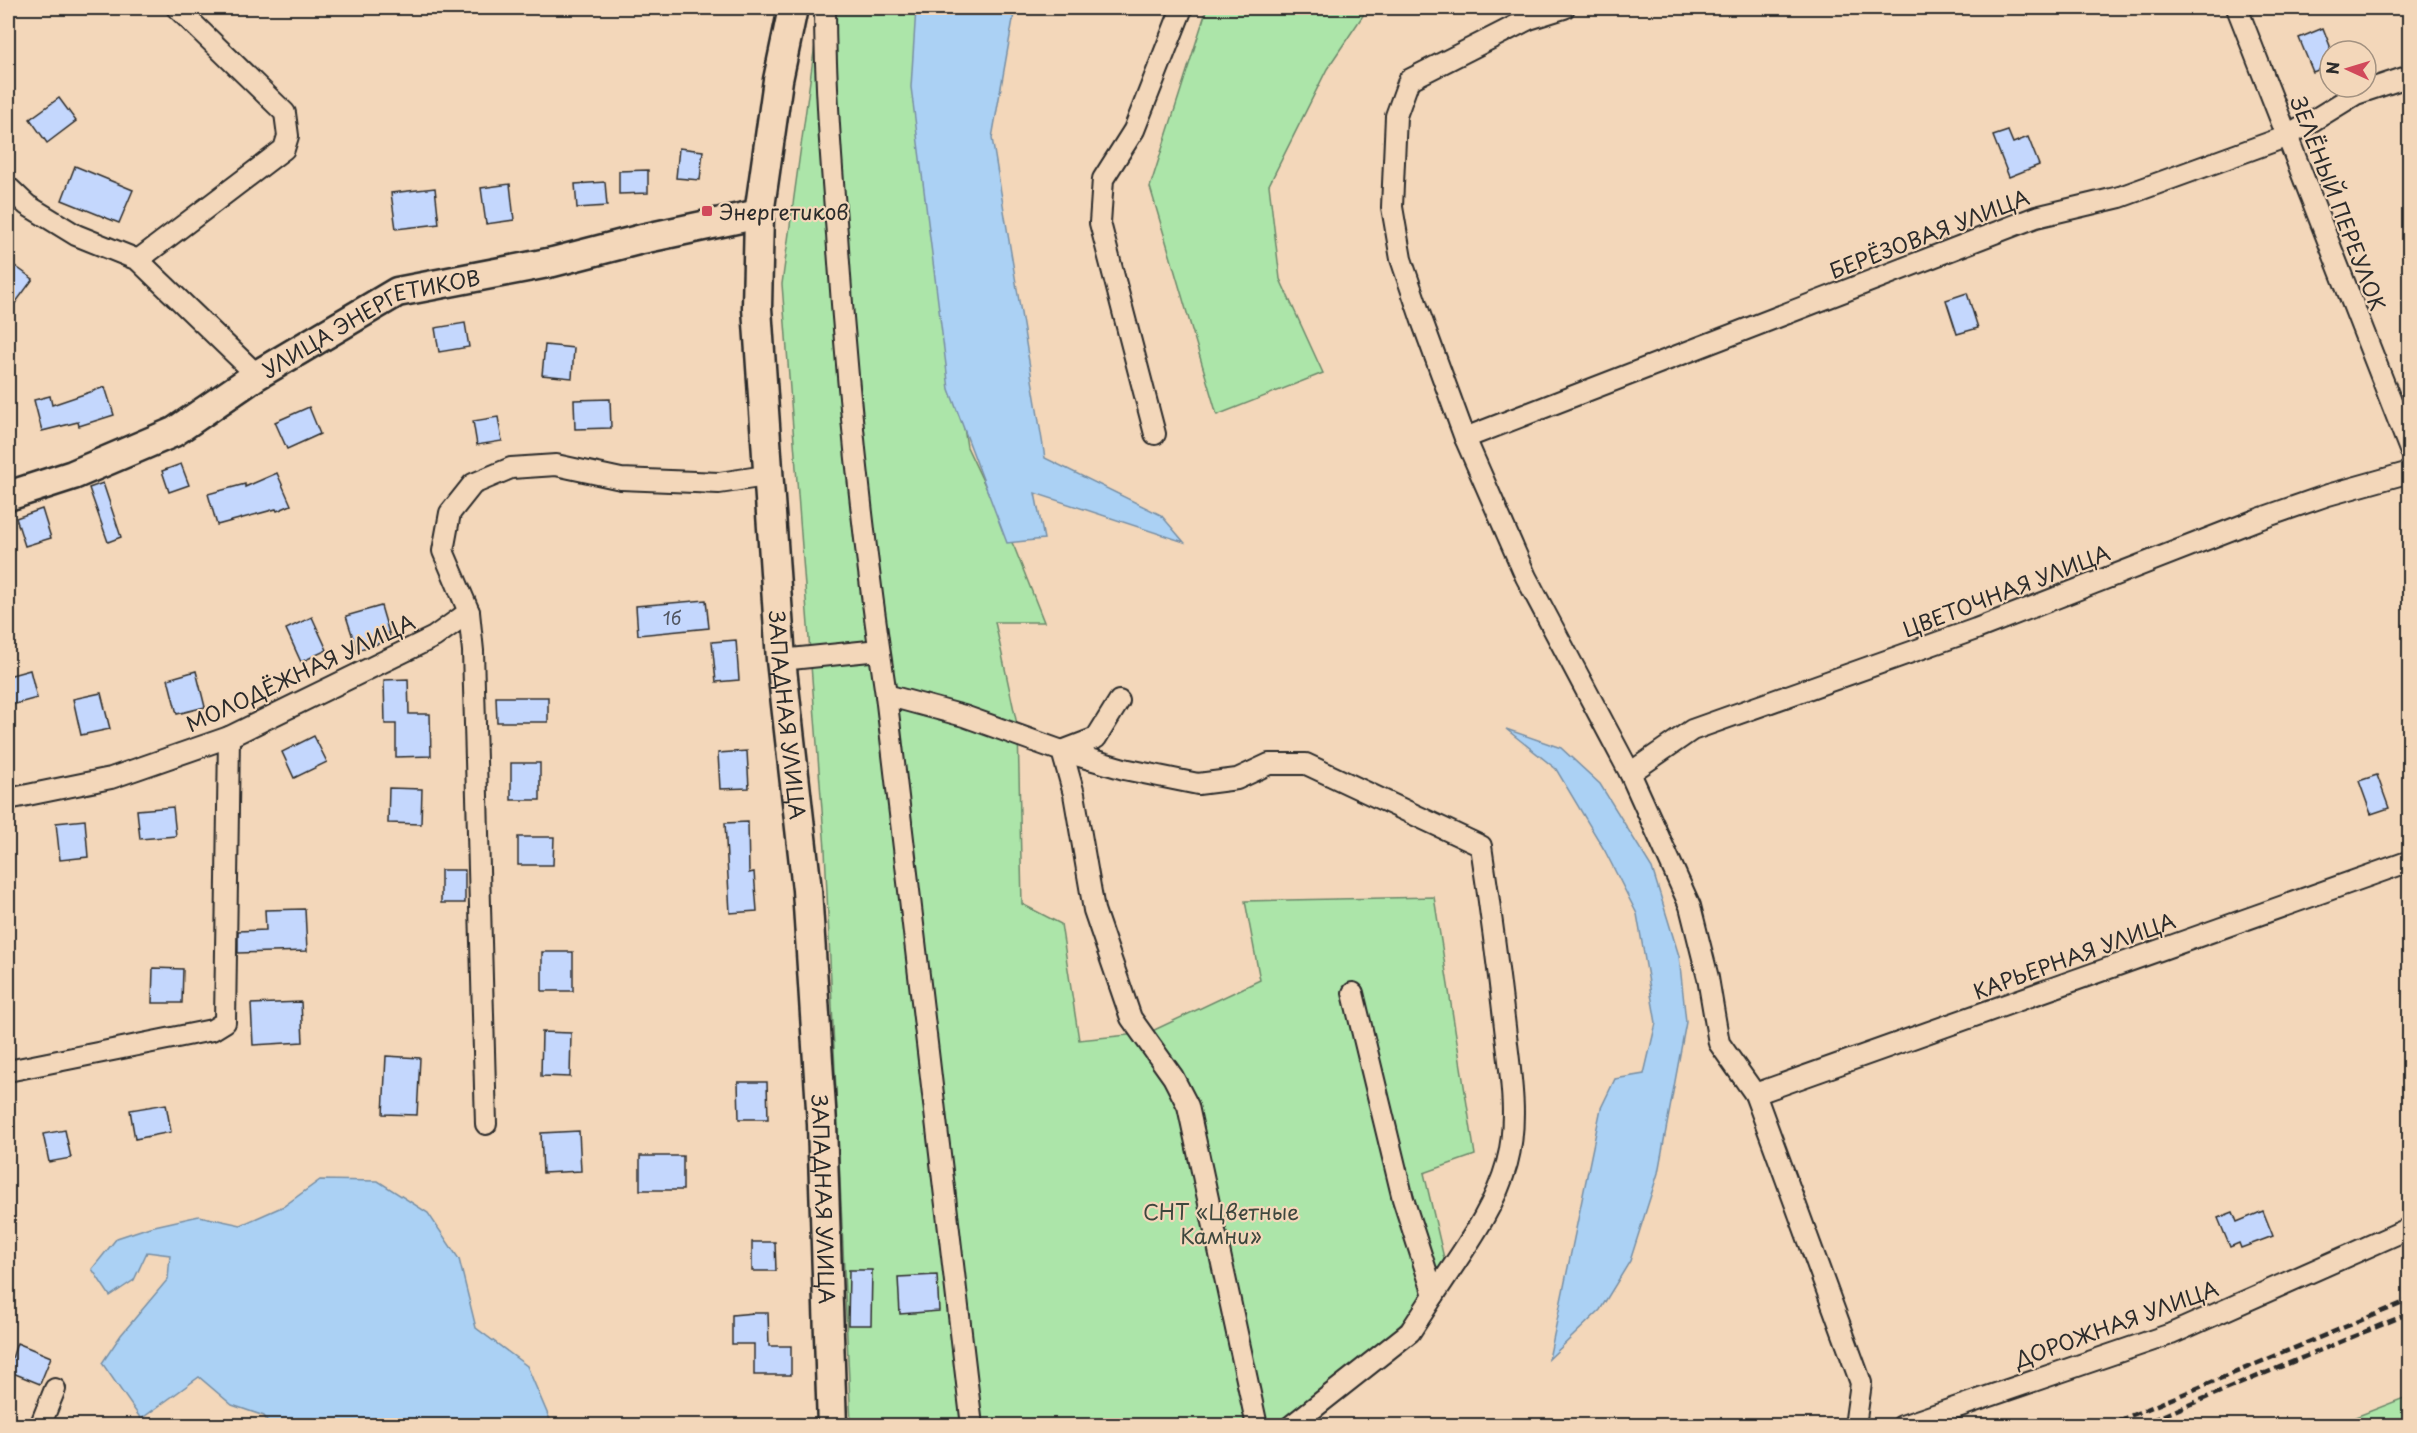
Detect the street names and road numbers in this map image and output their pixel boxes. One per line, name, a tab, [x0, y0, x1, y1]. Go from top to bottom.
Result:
street label: ЗЕЛЁНЫЙ ПЕРЕУЛОК	[2283, 91, 2395, 315]
street label: БЕРЁЗОВАЯ УЛИЦА	[1824, 180, 2034, 286]
street label: УЛИЦА ЭНЕРГЕТИКОВ	[255, 260, 483, 385]
street label: ЦВЕТОЧНАЯ УЛИЦА	[1898, 536, 2114, 644]
street label: МОЛОДЁЖНАЯ УЛИЦА	[180, 605, 420, 739]
street label: ЗАПАДНАЯ УЛИЦА	[762, 609, 815, 821]
street label: КАРЬЕРНАЯ УЛИЦА	[1968, 904, 2180, 1006]
street label: ЗАПАДНАЯ УЛИЦА	[804, 1093, 844, 1305]
street label: ДОРОЖНАЯ УЛИЦА	[2008, 1271, 2223, 1375]

